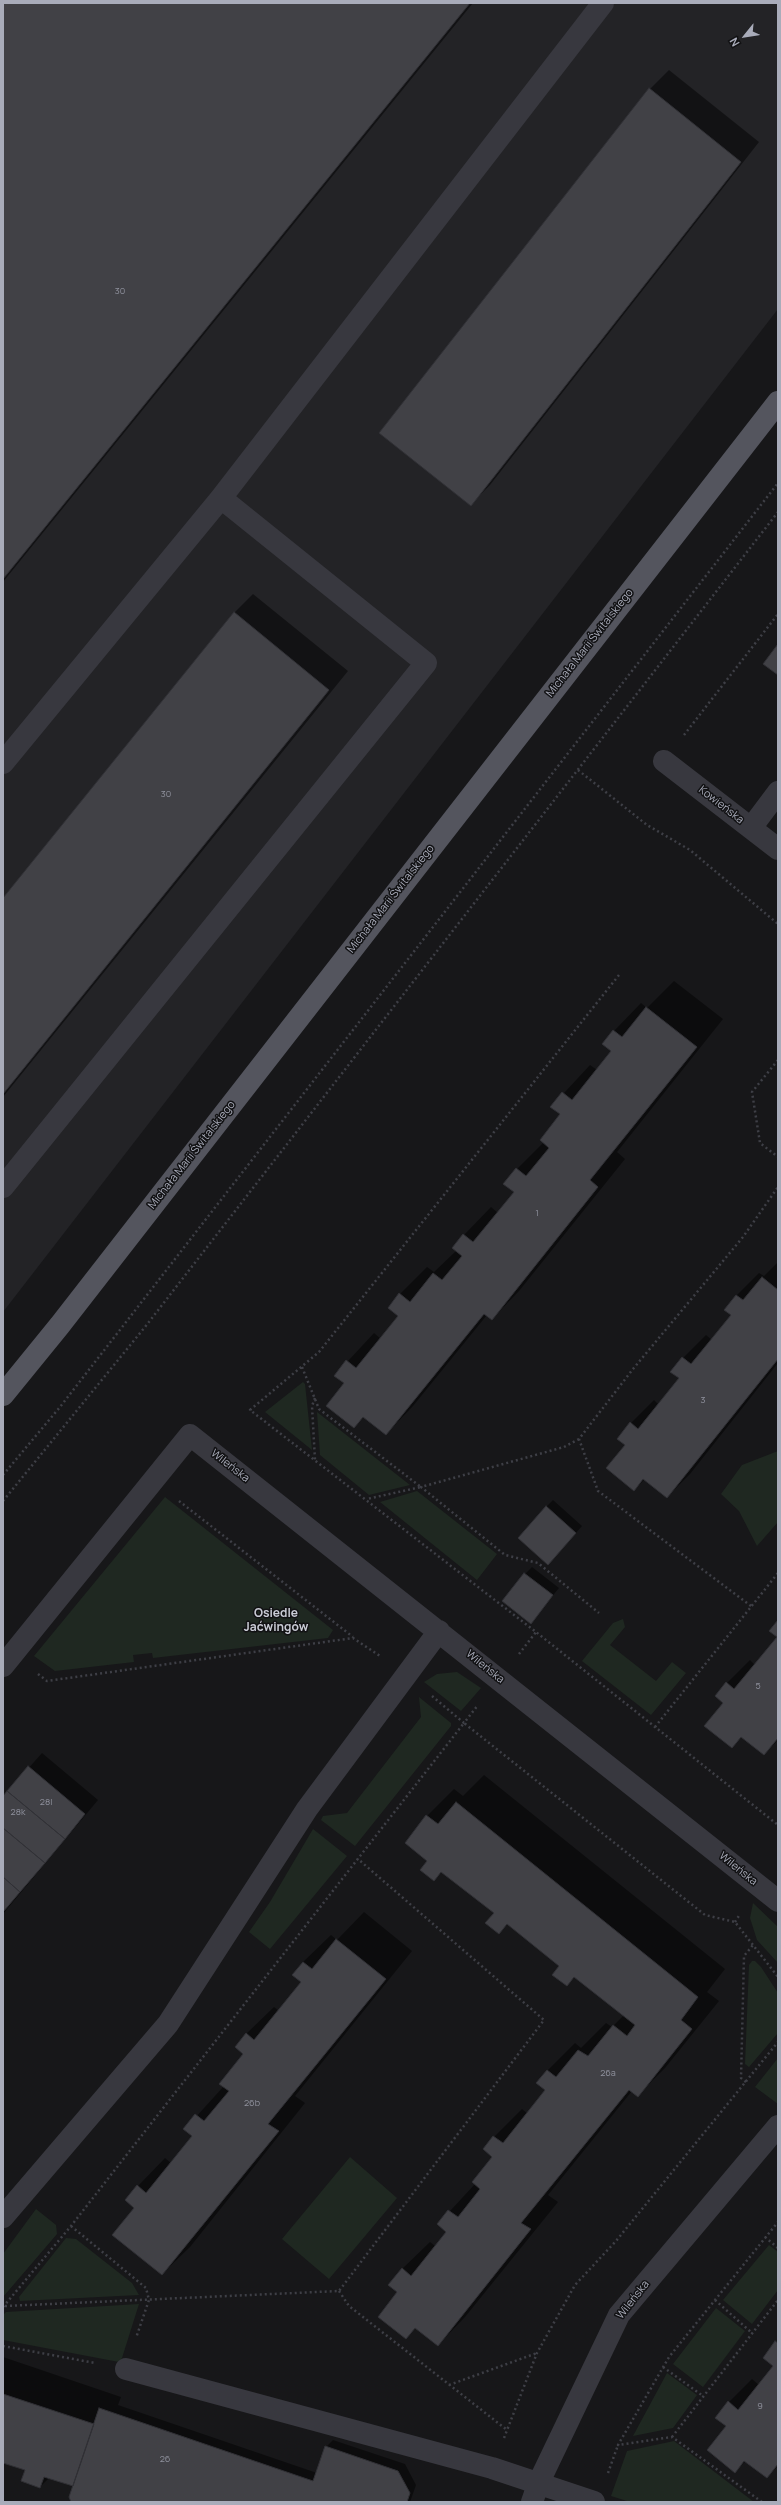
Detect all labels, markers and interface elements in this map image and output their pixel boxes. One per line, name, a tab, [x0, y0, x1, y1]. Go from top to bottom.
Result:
north arrow	[725, 16, 765, 56]
text: N	[726, 35, 743, 49]
house number: 30	[115, 286, 125, 296]
street label: Michała Marii Świtalskiego	[544, 586, 636, 700]
street label: Kowieńska	[696, 783, 746, 827]
house number: 30	[161, 789, 171, 799]
street label: Michała Marii Świtalskiego	[345, 842, 437, 956]
street label: Michała Marii Świtalskiego	[146, 1098, 238, 1212]
house number: 1	[535, 1208, 539, 1218]
house number: 3	[701, 1395, 705, 1405]
street label: Wileńska	[208, 1447, 252, 1485]
district label: Osiedle Jaćwingów	[244, 1607, 308, 1635]
street label: Wileńska	[463, 1648, 507, 1686]
house number: 5	[755, 1681, 761, 1691]
house number: 28l	[40, 1797, 52, 1807]
house number: 28k	[11, 1807, 25, 1817]
street label: Wileńska	[716, 1850, 760, 1888]
house number: 26a	[600, 2068, 616, 2078]
house number: 26b	[244, 2098, 260, 2108]
street label: Wileńska	[614, 2278, 652, 2322]
house number: 9	[757, 2401, 763, 2411]
house number: 26	[160, 2454, 170, 2464]

